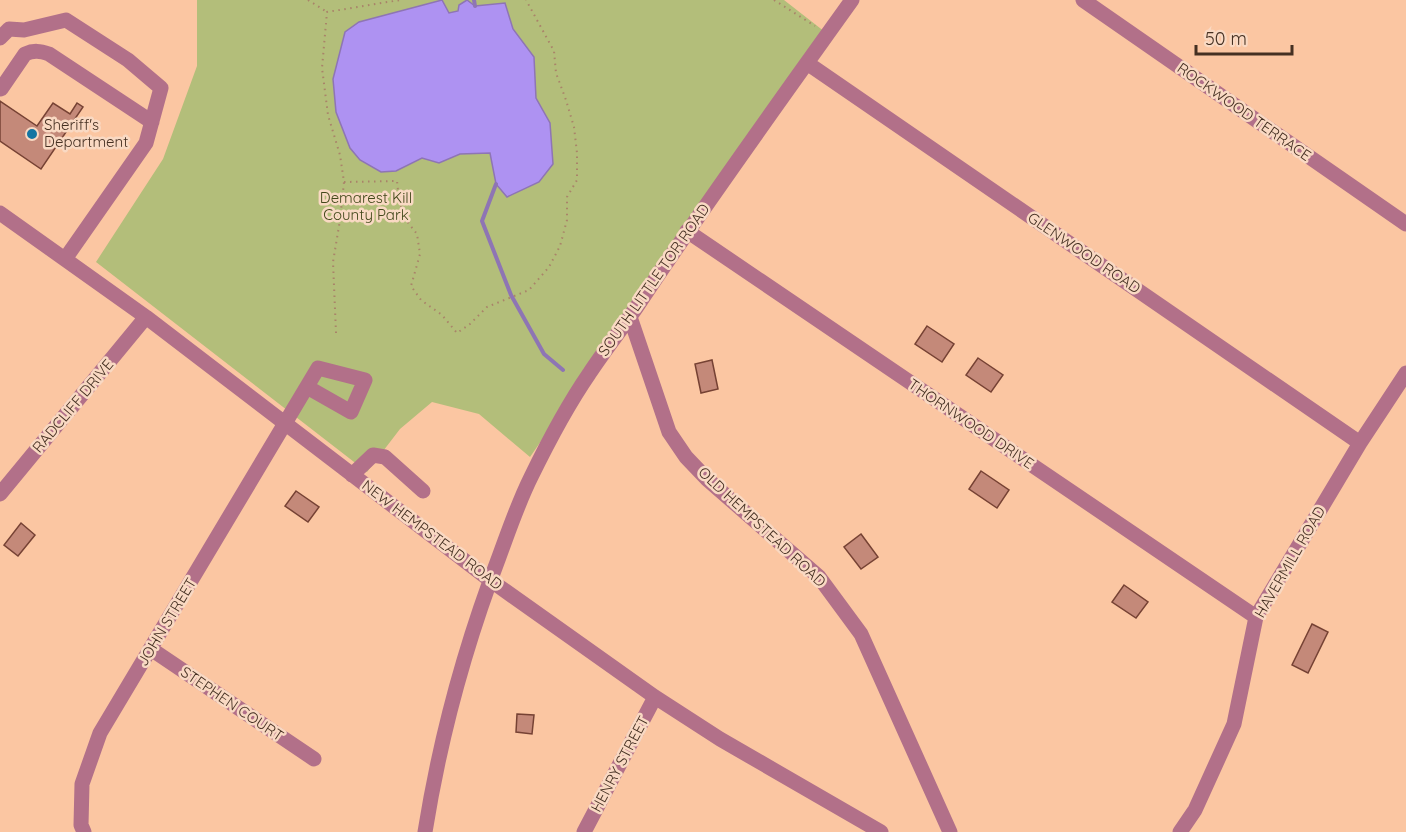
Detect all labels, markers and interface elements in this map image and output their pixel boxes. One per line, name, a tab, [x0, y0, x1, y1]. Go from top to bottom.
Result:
scale bar	[1196, 18, 1292, 56]
text: 50 m	[1205, 27, 1247, 50]
street label: ROCKWOOD TERRACE	[1174, 58, 1315, 165]
place label: Sheriff's Department	[44, 115, 128, 151]
marker: Sheriff's Department	[25, 127, 39, 141]
park label: Demarest Kill County Park	[320, 188, 412, 224]
street label: SOUTH LITTLE TOR ROAD	[594, 200, 714, 360]
street label: GLENWOOD ROAD	[1024, 208, 1144, 297]
street label: RADCLIFF DRIVE	[28, 355, 117, 456]
street label: THORNWOOD DRIVE	[905, 374, 1038, 473]
street label: OLD HEMPSTEAD ROAD	[695, 463, 830, 591]
street label: NEW HEMPSTEAD ROAD	[358, 476, 507, 594]
street label: HAVERMILL ROAD	[1250, 502, 1329, 621]
street label: JOHN STREET	[133, 574, 200, 669]
street label: STEPHEN COURT	[177, 662, 287, 745]
street label: HENRY STREET	[586, 712, 653, 815]

